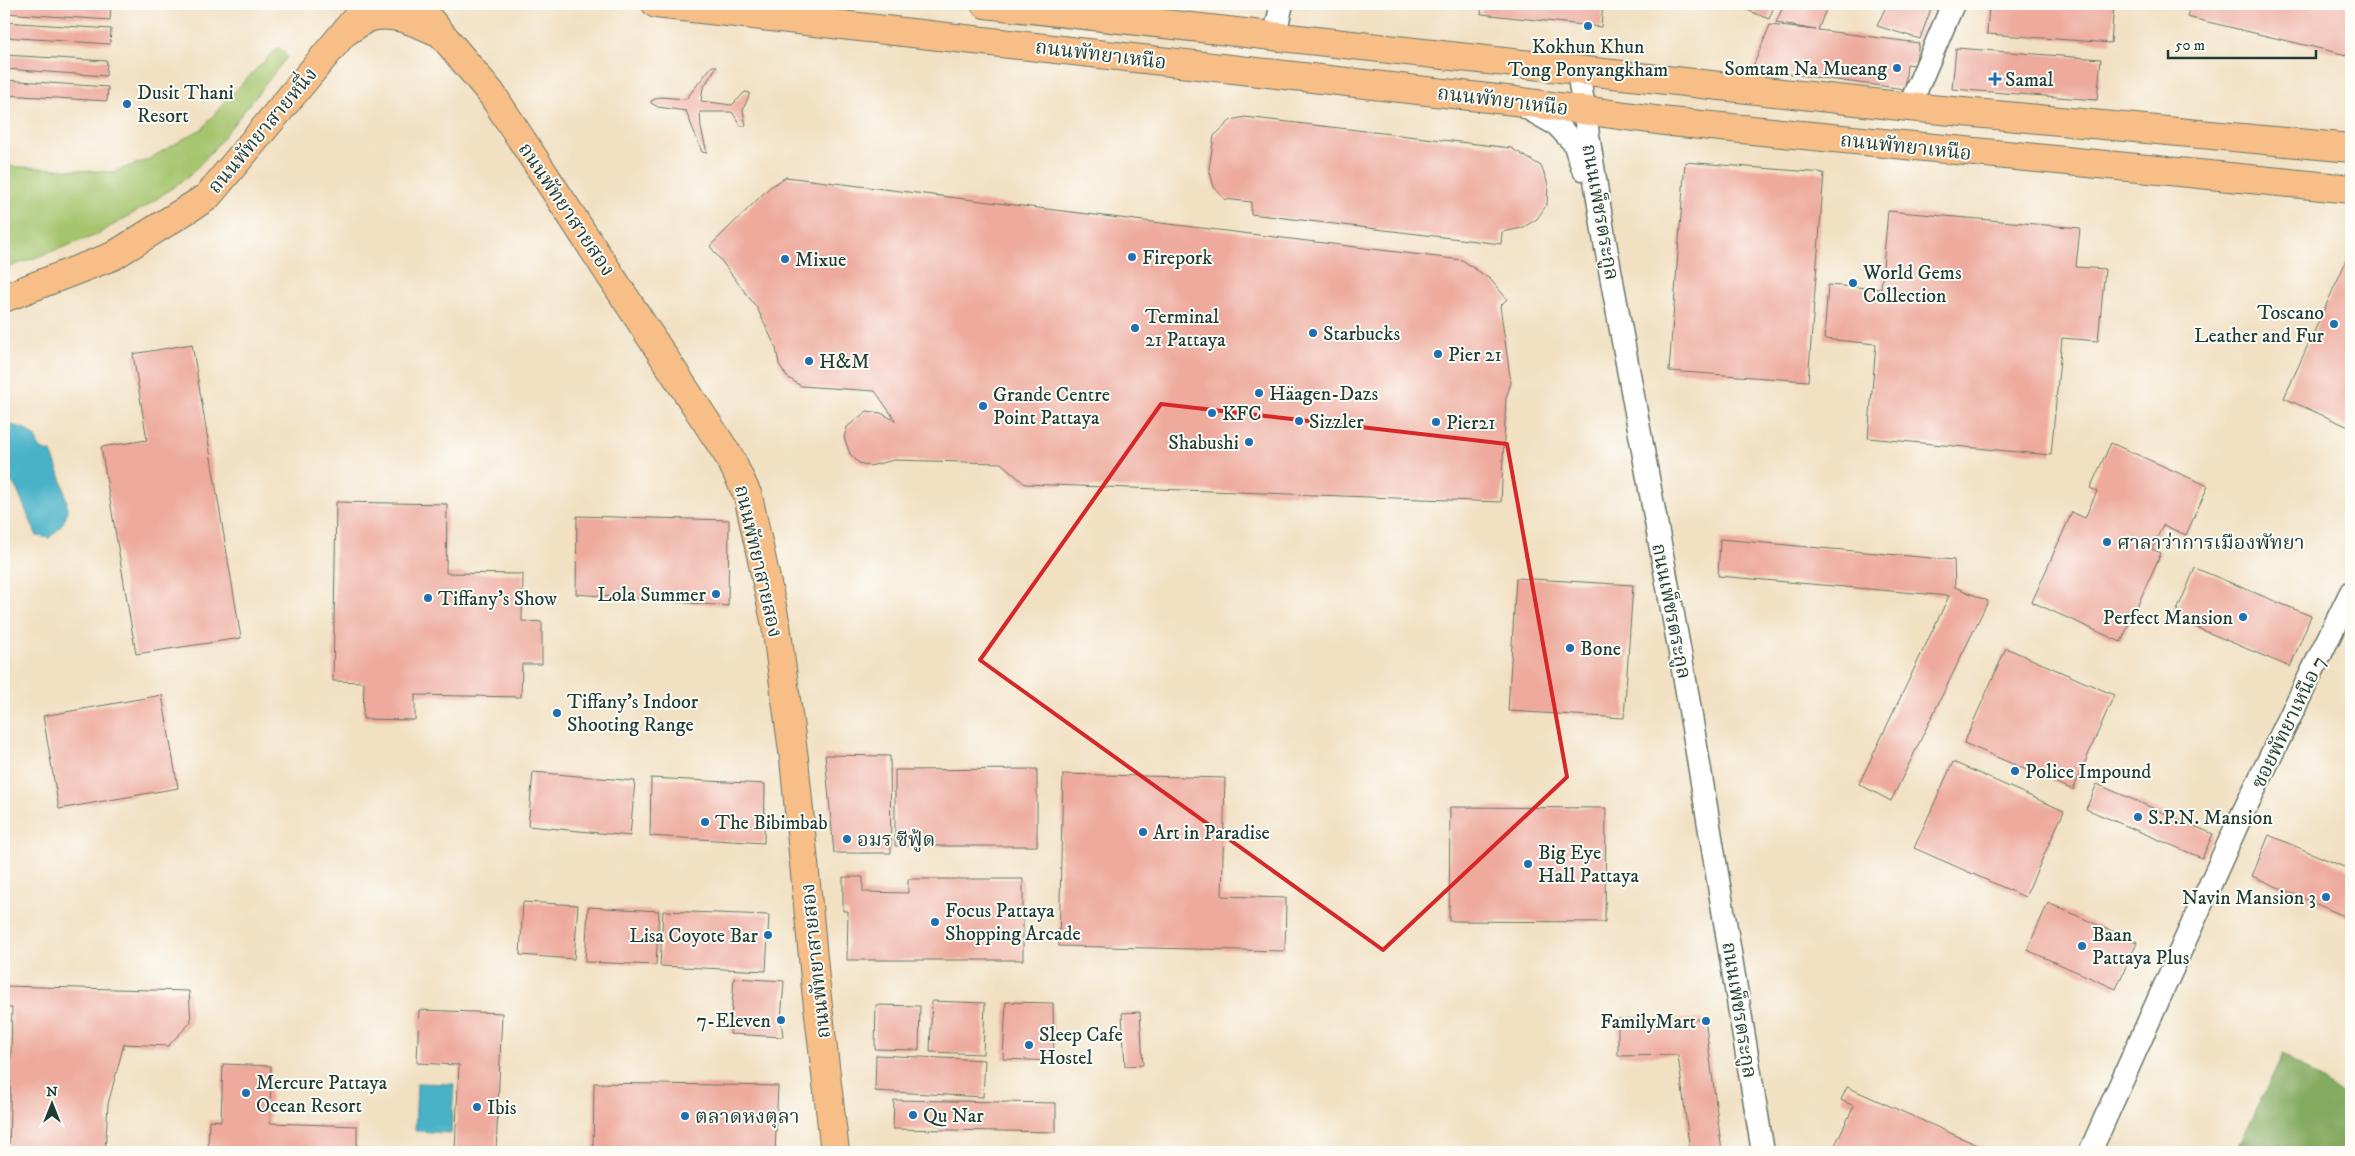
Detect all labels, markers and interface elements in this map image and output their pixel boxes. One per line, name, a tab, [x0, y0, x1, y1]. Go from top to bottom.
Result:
marker: Kokhun Khun Tong Ponyangkham	[1582, 20, 1594, 32]
scale bar	[2168, 28, 2315, 60]
street label: ถนนพัทยาเหนือ	[1034, 35, 1168, 76]
place label: Kokhun Khun Tong Ponyangkham	[1508, 35, 1668, 83]
text: 50 m	[2175, 36, 2205, 55]
place label: Somtam Na Mueang	[1724, 57, 1887, 82]
street label: ถนนพัทยาสายหนึ่ง	[200, 60, 323, 199]
marker: Somtam Na Mueang	[1891, 62, 1903, 74]
place label: Samal	[2005, 68, 2054, 93]
marker: Samal	[1989, 73, 2001, 85]
place label: Dusit Thani Resort	[137, 81, 234, 129]
street label: ถนนพัทยาเหนือ	[1436, 81, 1570, 122]
marker: Dusit Thani Resort	[121, 98, 133, 110]
street label: ถนนพัทยาเหนือ	[1839, 128, 1973, 167]
street label: ถนนพัทยาสายสอง	[512, 138, 620, 281]
street label: ถนนเพ็ชรตระกูล	[1575, 142, 1624, 282]
place label: Firepork	[1142, 246, 1212, 271]
place label: Mixue	[795, 248, 846, 273]
marker: Firepork	[1126, 251, 1138, 263]
marker: Mixue	[779, 253, 791, 265]
place label: World Gems Collection	[1862, 261, 1962, 309]
marker: World Gems Collection	[1847, 277, 1859, 289]
place label: Toscano Leather and Fur	[2194, 301, 2325, 349]
place label: Terminal 21 Pattaya	[1145, 305, 1226, 353]
marker: Toscano Leather and Fur	[2328, 318, 2340, 330]
marker: Terminal 21 Pattaya	[1129, 322, 1141, 334]
place label: Starbucks	[1323, 322, 1400, 347]
marker: Starbucks	[1307, 327, 1319, 339]
place label: Pier 21	[1448, 343, 1502, 368]
marker: Pier 21	[1432, 348, 1444, 360]
place label: H&M	[819, 350, 869, 375]
marker: H&M	[803, 355, 815, 367]
place label: Häagen-Dazs	[1269, 382, 1378, 407]
place label: Grande Centre Point Pattaya	[993, 383, 1110, 431]
marker: Häagen-Dazs	[1253, 387, 1265, 399]
marker: Grande Centre Point Pattaya	[977, 400, 989, 412]
place label: KFC	[1222, 402, 1262, 427]
marker: KFC	[1206, 407, 1218, 419]
place label: Sizzler	[1309, 410, 1364, 435]
place label: Pier21	[1446, 411, 1496, 436]
marker: Sizzler	[1293, 415, 1305, 427]
marker: Pier21	[1430, 416, 1442, 428]
place label: Shabushi	[1168, 431, 1239, 456]
marker: Shabushi	[1243, 436, 1255, 448]
street label: ถนนพัทยาสายสอง	[728, 483, 787, 640]
place label: ศาลาว่าการเมืองพัทยา	[2117, 531, 2305, 556]
marker: ศาลาว่าการเมืองพัทยา	[2101, 536, 2113, 548]
street label: ถนนเพ็ชรตระกูล	[1645, 541, 1696, 681]
place label: Lola Summer	[597, 583, 707, 608]
place label: Tiffany's Show	[438, 587, 557, 612]
marker: Lola Summer	[710, 588, 722, 600]
marker: Tiffany's Show	[422, 592, 434, 604]
place label: Perfect Mansion	[2103, 606, 2234, 631]
marker: Perfect Mansion	[2237, 611, 2249, 623]
place label: Bone	[1580, 637, 1621, 662]
marker: Bone	[1564, 642, 1576, 654]
street label: ซอยพัทยาเหนือ 7	[2247, 652, 2332, 793]
place label: Tiffany's Indoor Shooting Range	[567, 690, 699, 738]
marker: Tiffany's Indoor Shooting Range	[551, 707, 563, 719]
place label: Police Impound	[2025, 760, 2151, 785]
marker: Police Impound	[2009, 765, 2021, 777]
place label: S.P.N. Mansion	[2148, 806, 2273, 831]
place label: The Bibimbab	[715, 811, 828, 836]
marker: S.P.N. Mansion	[2132, 811, 2144, 823]
marker: The Bibimbab	[699, 816, 711, 828]
place label: Art in Paradise	[1153, 821, 1270, 846]
marker: Art in Paradise	[1137, 826, 1149, 838]
place label: อมร ซีฟู้ด	[857, 828, 935, 853]
marker: อมร ซีฟู้ด	[841, 833, 853, 845]
place label: Big Eye Hall Pattaya	[1538, 841, 1639, 889]
marker: Big Eye Hall Pattaya	[1522, 858, 1534, 870]
street label: ถนนพัทยาสายสอง	[796, 882, 837, 1040]
place label: Navin Mansion 3	[2182, 886, 2316, 911]
marker: Navin Mansion 3	[2320, 891, 2332, 903]
place label: Focus Pattaya Shopping Arcade	[945, 899, 1081, 947]
marker: Focus Pattaya Shopping Arcade	[929, 916, 941, 928]
place label: Baan Pattaya Plus	[2092, 923, 2190, 971]
place label: Lisa Coyote Bar	[629, 924, 759, 949]
marker: Lisa Coyote Bar	[762, 929, 774, 941]
street label: ถนนเพ็ชรตระกูล	[1715, 940, 1762, 1080]
marker: Baan Pattaya Plus	[2076, 940, 2088, 952]
place label: 7-Eleven	[696, 1009, 772, 1034]
place label: FamilyMart	[1600, 1010, 1696, 1035]
marker: 7-Eleven	[775, 1014, 787, 1026]
marker: FamilyMart	[1700, 1015, 1712, 1027]
place label: Sleep Cafe Hostel	[1039, 1023, 1123, 1071]
marker: Sleep Cafe Hostel	[1023, 1039, 1035, 1051]
place label: Mercure Pattaya Ocean Resort	[256, 1071, 388, 1119]
north arrow	[28, 1078, 78, 1128]
text: N	[46, 1083, 58, 1101]
marker: Mercure Pattaya Ocean Resort	[240, 1087, 252, 1099]
place label: Ibis	[487, 1096, 517, 1121]
marker: Ibis	[471, 1101, 483, 1113]
place label: Qu Nar	[923, 1104, 984, 1129]
place label: ตลาดหงตุลา	[695, 1105, 800, 1130]
marker: Qu Nar	[907, 1109, 919, 1121]
marker: ตลาดหงตุลา	[679, 1110, 691, 1122]

